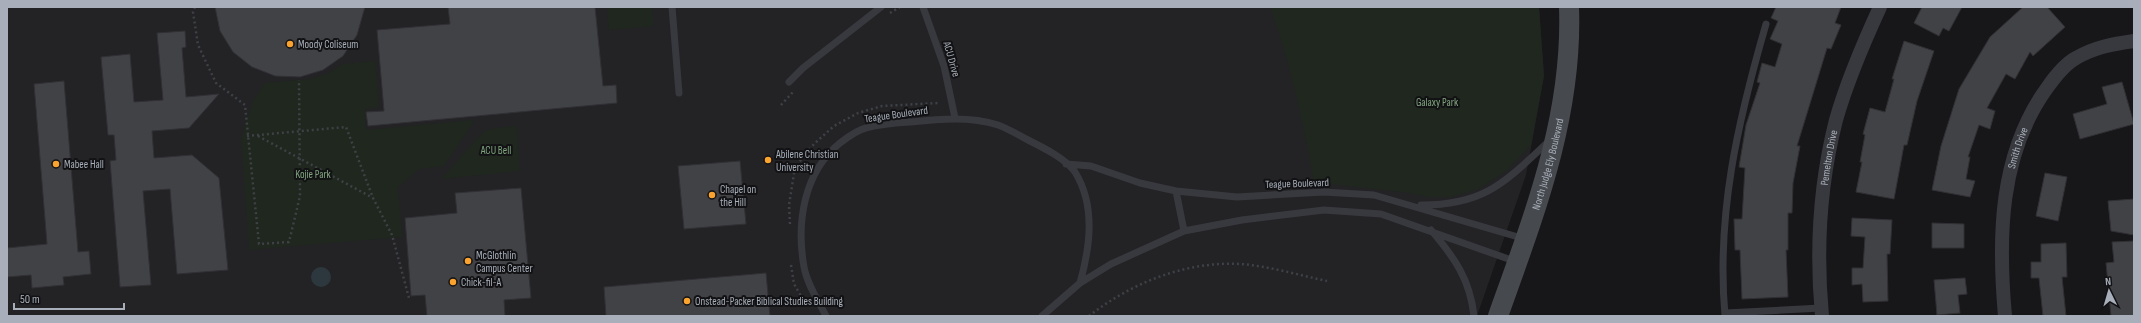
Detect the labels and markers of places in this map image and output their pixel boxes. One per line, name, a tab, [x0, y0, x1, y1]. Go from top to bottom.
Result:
place label: Moody Coliseum	[298, 38, 358, 51]
marker: Moody Coliseum	[285, 39, 295, 49]
place label: Abilene Christian University	[775, 148, 839, 174]
marker: Abilene Christian University	[763, 155, 773, 165]
place label: Mabee Hall	[64, 158, 104, 171]
marker: Mabee Hall	[51, 159, 61, 169]
place label: Chapel on the Hill	[720, 183, 757, 209]
marker: Chapel on the Hill	[707, 190, 717, 200]
place label: McGlothlin Campus Center	[476, 249, 533, 275]
marker: McGlothlin Campus Center	[463, 256, 473, 266]
place label: Chick-fil-A	[461, 276, 501, 289]
marker: Chick-fil-A	[448, 277, 458, 287]
place label: Onstead-Packer Biblical Studies Building	[695, 295, 844, 308]
marker: Onstead-Packer Biblical Studies Building	[682, 296, 692, 306]

